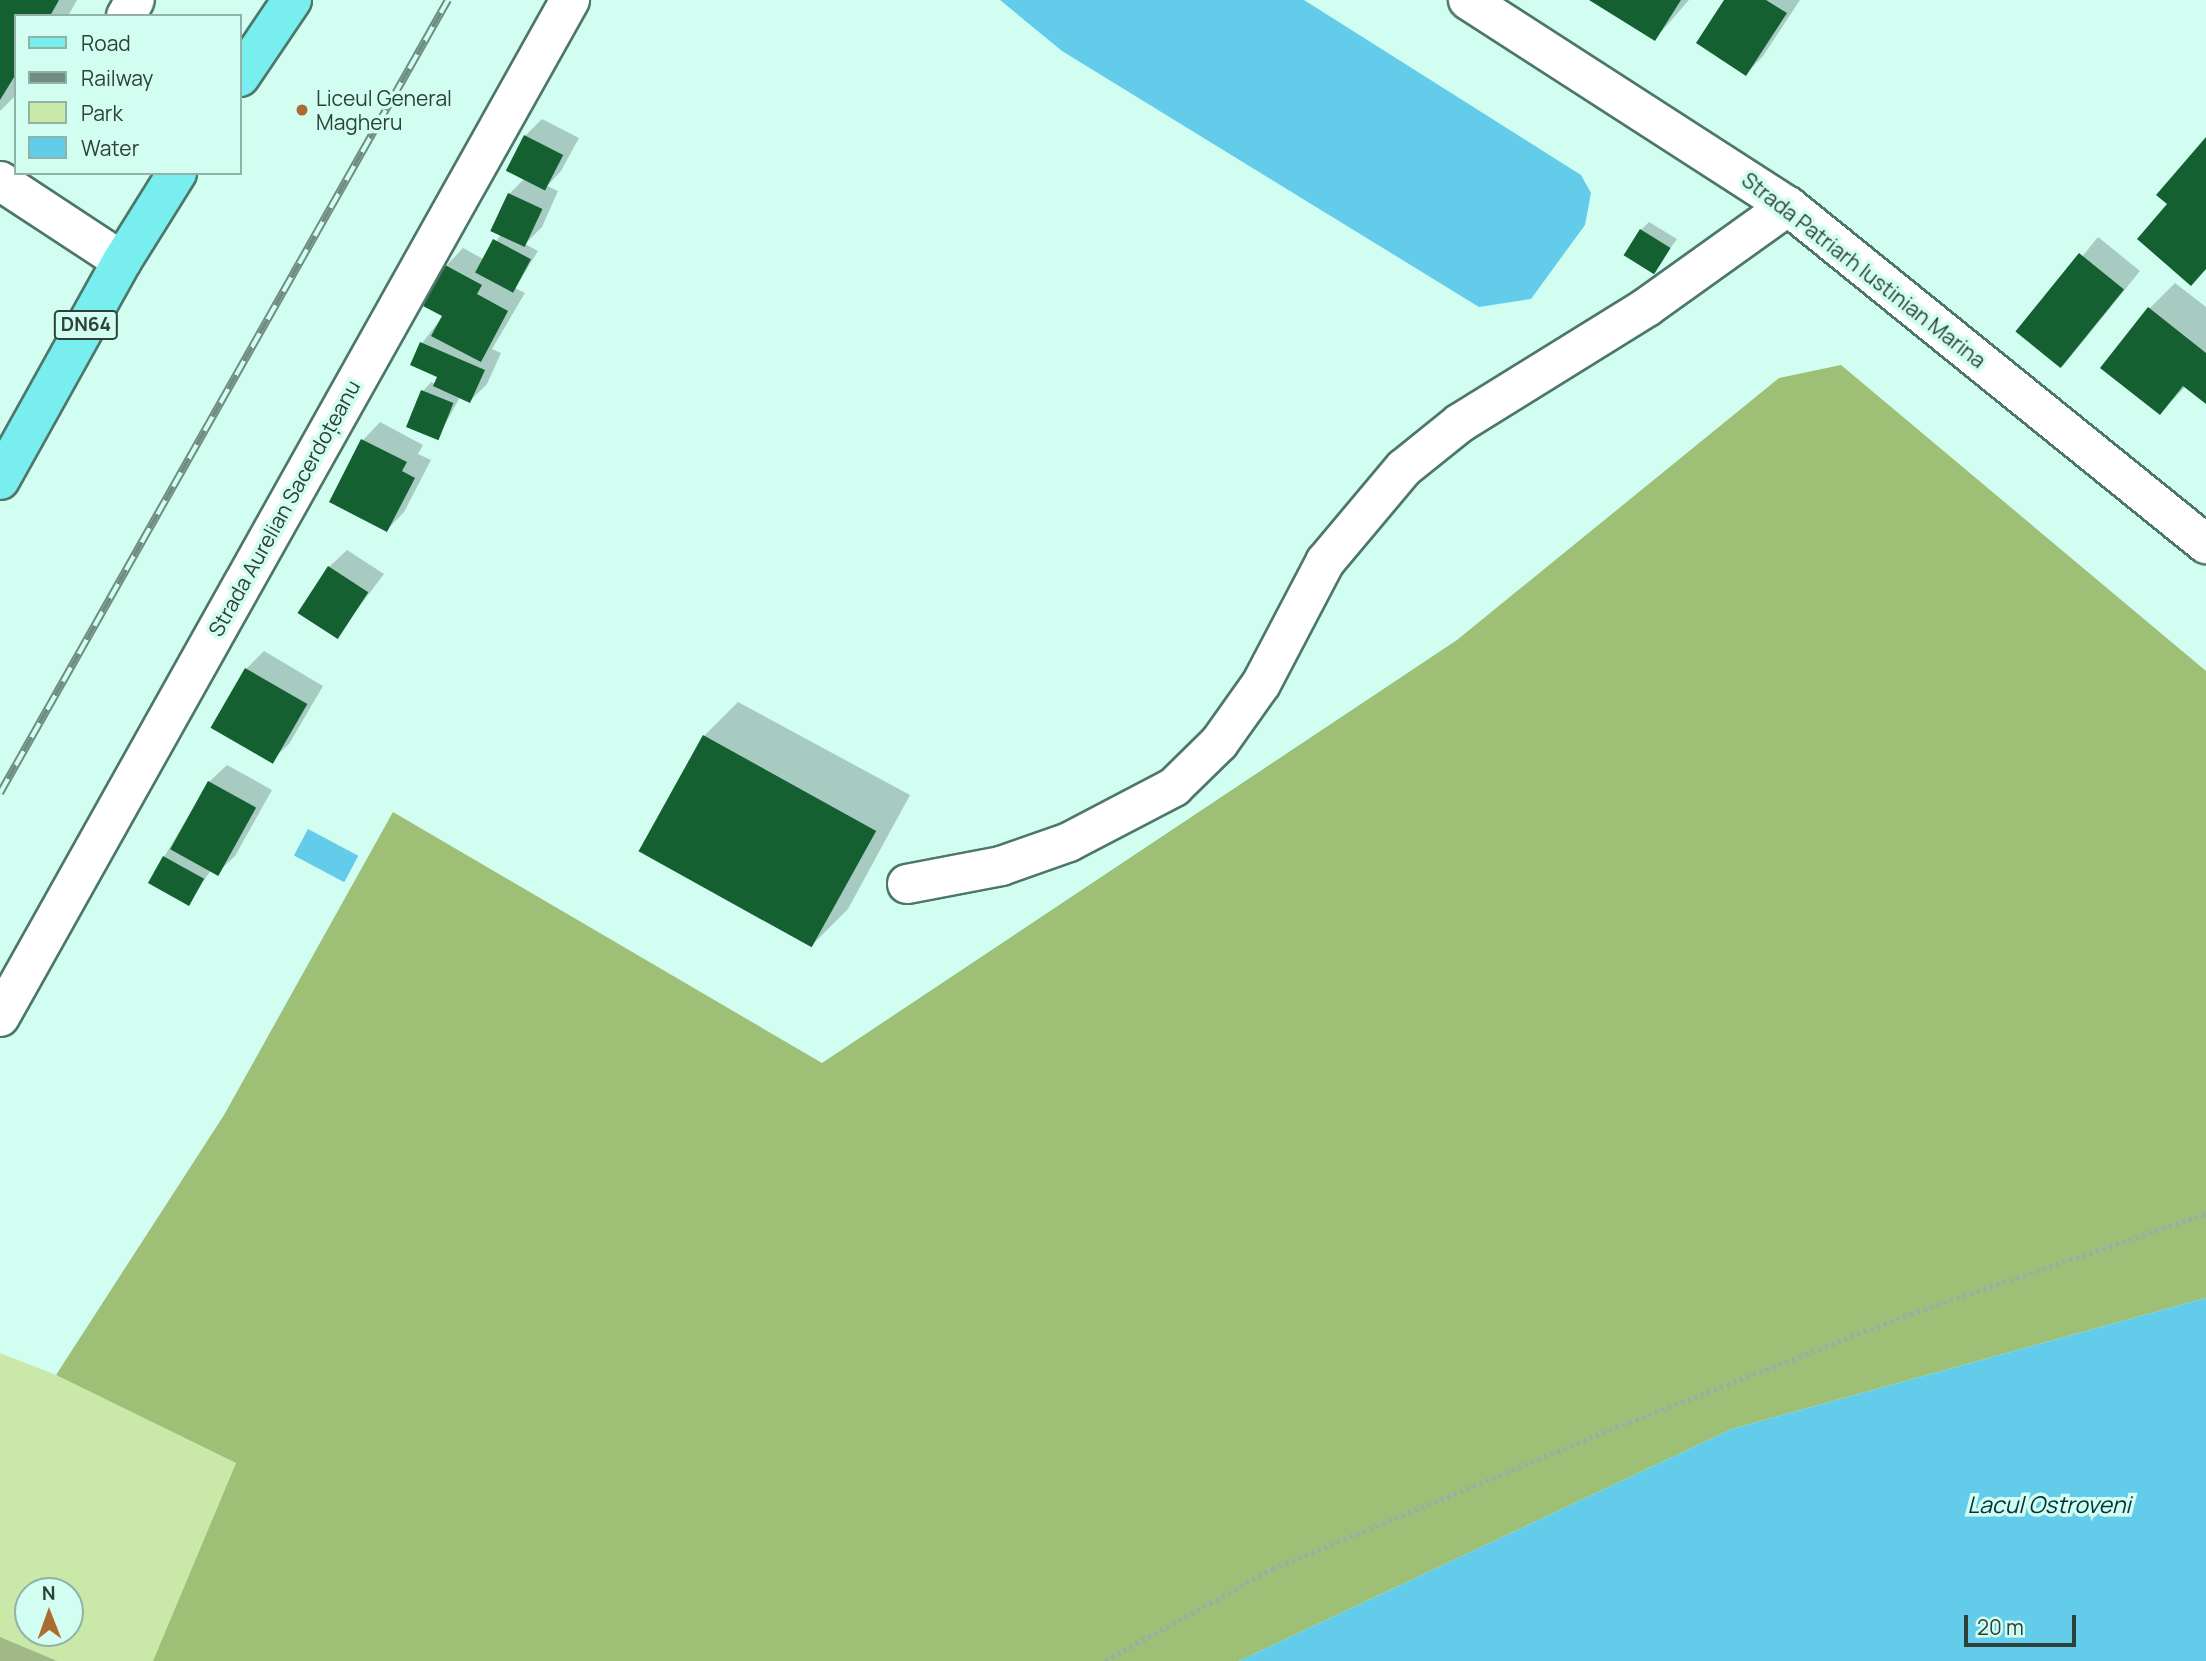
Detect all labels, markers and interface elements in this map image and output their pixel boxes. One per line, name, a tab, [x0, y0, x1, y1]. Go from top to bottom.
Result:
legend	[14, 14, 242, 175]
text: Road	[81, 29, 131, 57]
text: Railway	[81, 64, 153, 92]
place label: Liceul General Magheru	[316, 85, 452, 135]
text: Park	[81, 99, 123, 127]
marker: Liceul General Magheru	[294, 102, 310, 118]
text: Water	[81, 134, 139, 162]
street label: Strada Patriarh Iustinian Marina	[1737, 167, 1991, 373]
road number: DN64	[53, 310, 119, 340]
street label: Strada Aurelian Sacerdoțeanu	[203, 375, 365, 641]
water label: Lacul Ostroveni	[1967, 1490, 2131, 1518]
north arrow	[14, 1577, 84, 1647]
text: N	[42, 1580, 56, 1606]
scale bar	[1968, 1602, 2080, 1646]
text: 20 m	[1977, 1613, 2024, 1641]

